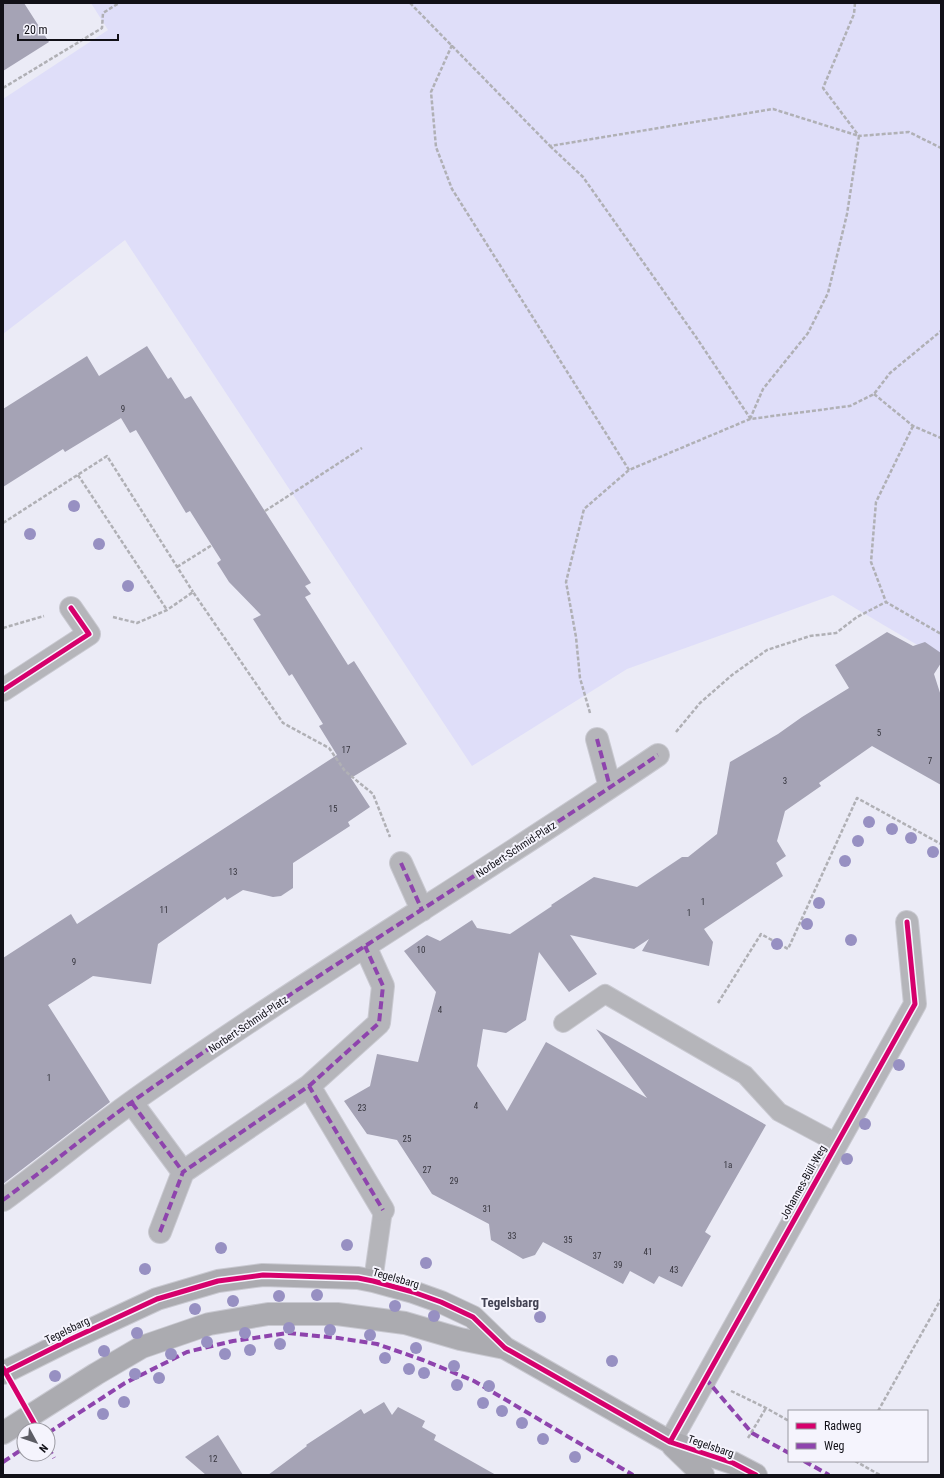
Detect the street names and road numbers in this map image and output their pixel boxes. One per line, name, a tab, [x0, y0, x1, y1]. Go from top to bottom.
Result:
street label: Norbert-Schmid-Platz	[474, 819, 559, 880]
street label: Norbert-Schmid-Platz	[206, 993, 291, 1056]
street label: Johannes-Büll-Weg	[778, 1143, 829, 1222]
street label: Tegelsbarg	[371, 1266, 421, 1291]
street label: Tegelsbarg	[43, 1314, 92, 1347]
street label: Tegelsbarg	[686, 1433, 736, 1460]

